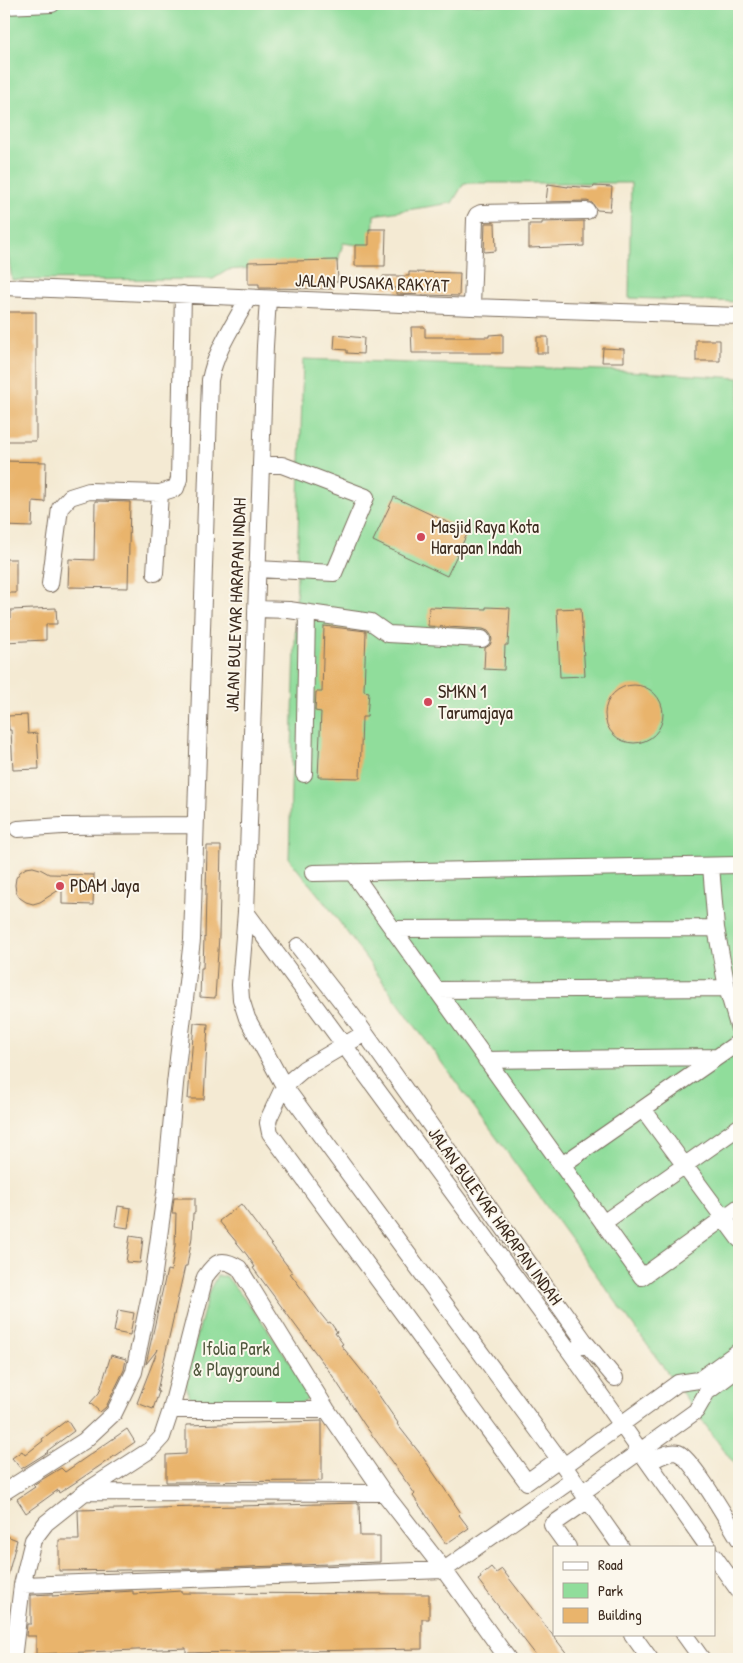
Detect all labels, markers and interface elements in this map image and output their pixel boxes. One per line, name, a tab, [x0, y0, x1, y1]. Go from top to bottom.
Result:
street label: JALAN PUSAKA RAKYAT	[295, 267, 450, 298]
street label: JALAN BULEVAR HARAPAN INDAH	[219, 497, 252, 713]
place label: Masjid Raya Kota Harapan Indah	[431, 514, 539, 560]
marker: Masjid Raya Kota Harapan Indah	[415, 531, 427, 543]
place label: SMKN 1 Tarumajaya	[438, 679, 513, 725]
marker: SMKN 1 Tarumajaya	[422, 696, 434, 708]
place label: PDAM Jaya	[70, 873, 139, 898]
marker: PDAM Jaya	[54, 880, 66, 892]
street label: JALAN BULEVAR HARAPAN INDAH	[422, 1122, 569, 1310]
park label: Ifolia Park & Playground	[193, 1336, 279, 1382]
legend	[553, 1546, 716, 1636]
text: Road	[598, 1554, 623, 1575]
text: Park	[598, 1580, 623, 1601]
text: Building	[598, 1604, 642, 1625]

